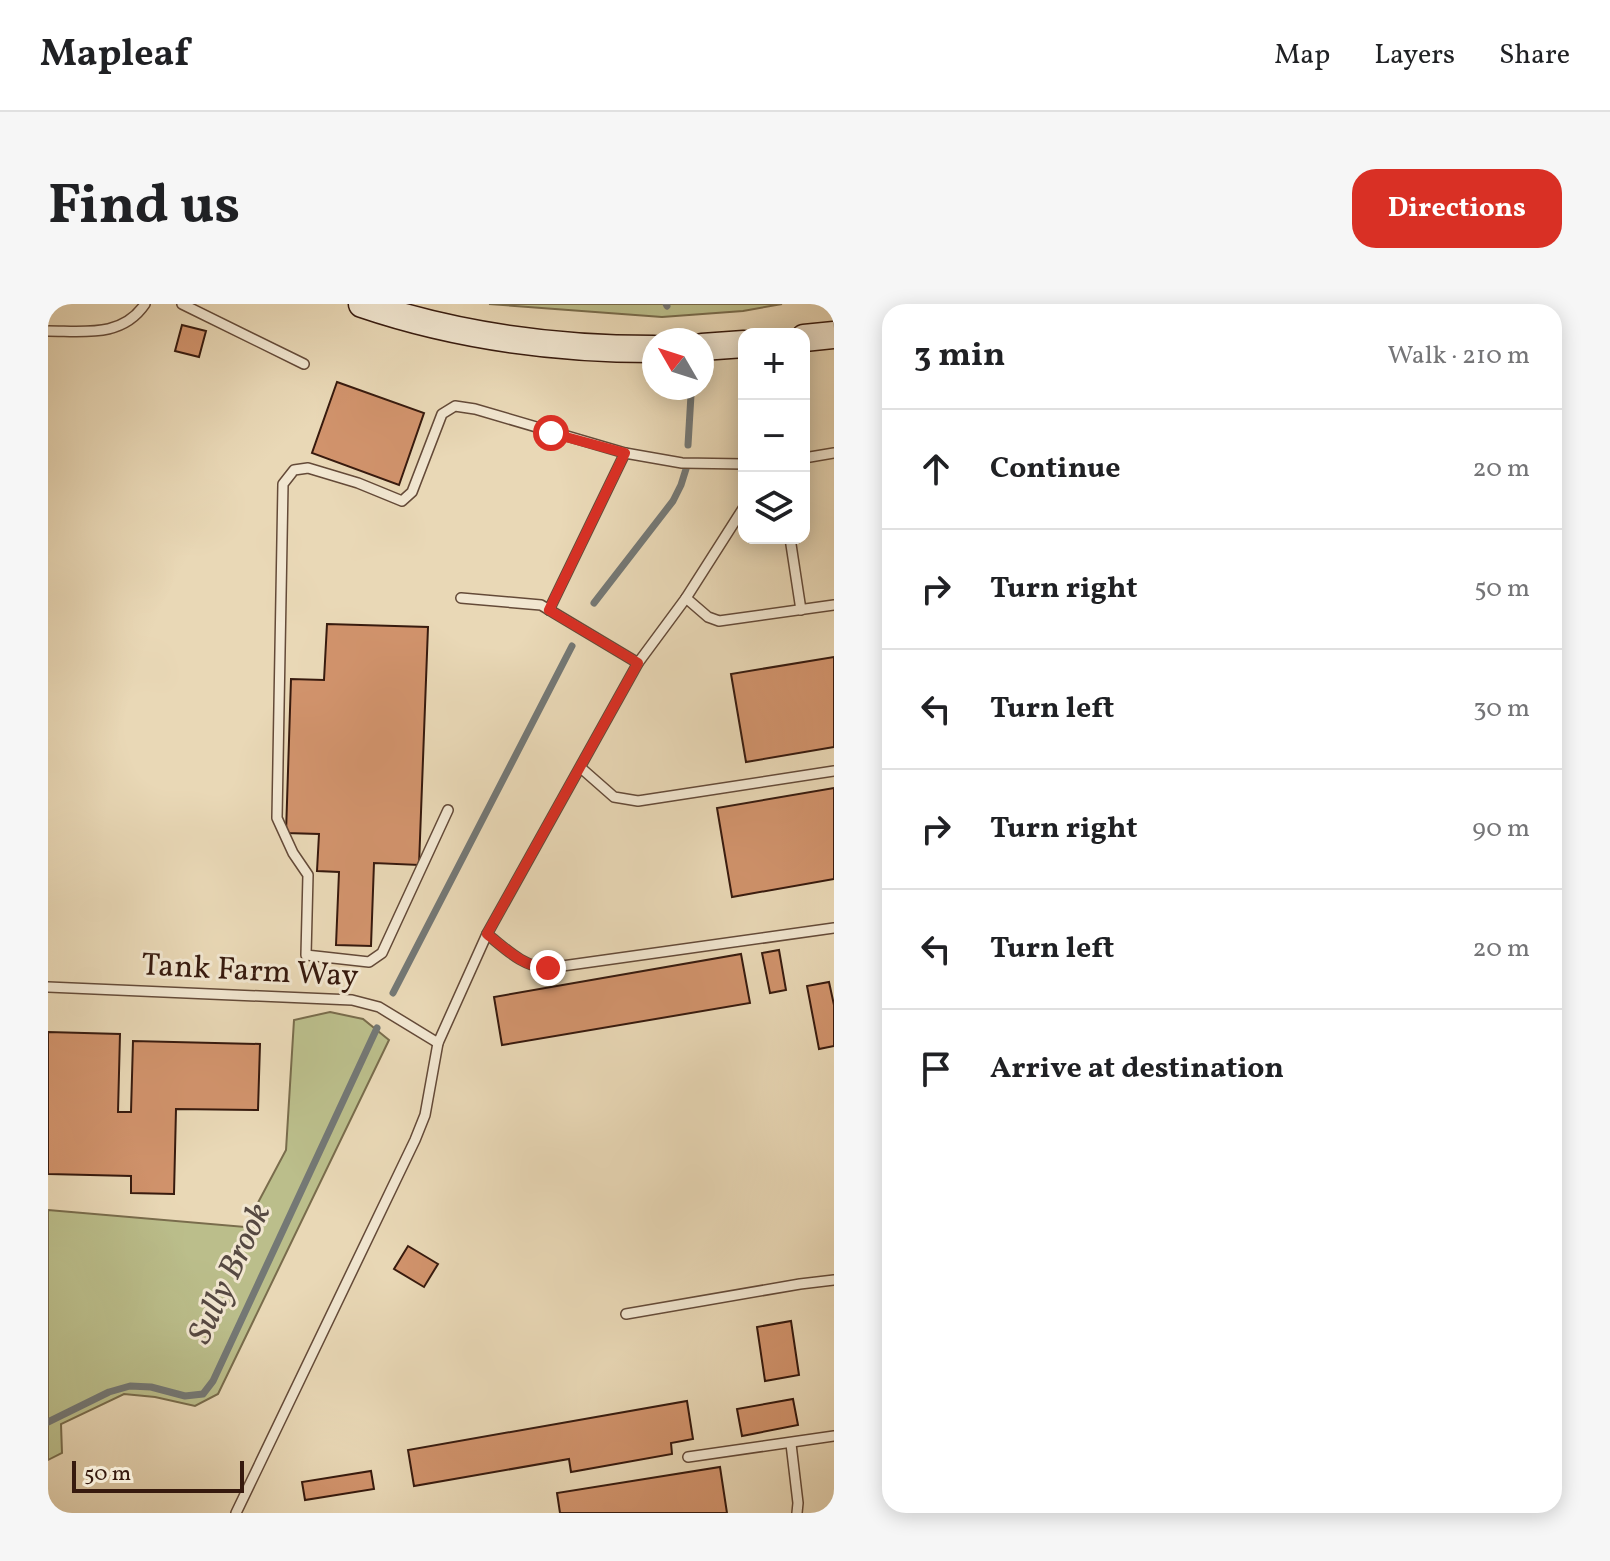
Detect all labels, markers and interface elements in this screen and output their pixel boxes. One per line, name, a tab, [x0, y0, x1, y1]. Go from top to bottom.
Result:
text: Mapleaf	[40, 29, 189, 82]
text: Map	[1274, 36, 1330, 75]
text: Layers	[1374, 36, 1455, 75]
text: Share	[1499, 36, 1570, 75]
text: Find us	[48, 169, 240, 247]
button: Directions	[1352, 169, 1562, 248]
north arrow	[642, 328, 714, 400]
map controls	[738, 328, 810, 544]
button: +	[738, 328, 810, 400]
text: 3 min	[914, 333, 1005, 380]
text: Walk · 210 m	[1387, 338, 1530, 374]
button: −	[738, 400, 810, 472]
route start	[533, 415, 569, 451]
icon: ahead	[914, 447, 958, 491]
text: Continue	[990, 448, 1121, 490]
text: 20 m	[1472, 451, 1530, 487]
button: layers	[738, 472, 810, 544]
icon: right	[914, 567, 958, 611]
text: Turn right	[990, 568, 1138, 610]
text: 50 m	[1474, 571, 1530, 607]
icon: left	[914, 687, 958, 731]
text: Turn left	[990, 688, 1114, 730]
text: 30 m	[1473, 691, 1530, 727]
icon: right	[914, 807, 958, 851]
text: Turn right	[990, 808, 1138, 850]
text: 90 m	[1472, 811, 1530, 847]
icon: left	[914, 927, 958, 971]
text: Turn left	[990, 928, 1114, 970]
text: 20 m	[1472, 931, 1530, 967]
street label: Tank Farm Way	[140, 944, 360, 1000]
route end	[530, 950, 566, 986]
icon: arrive	[914, 1047, 958, 1091]
text: Arrive at destination	[990, 1048, 1284, 1090]
water label: Sully Brook	[178, 1196, 284, 1352]
scale bar	[72, 1457, 244, 1493]
text: 50 m	[84, 1459, 131, 1490]

